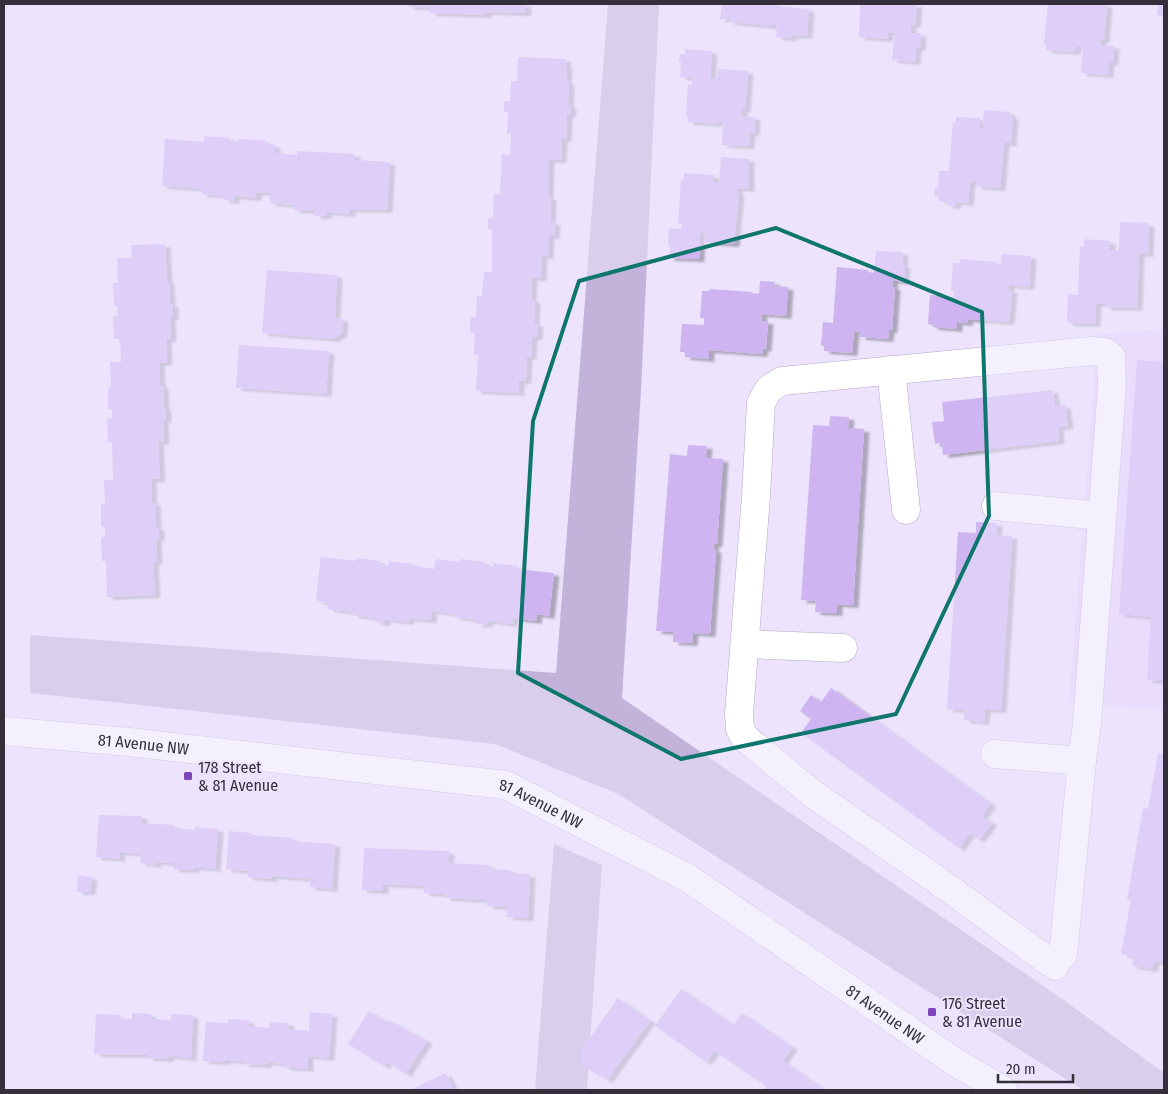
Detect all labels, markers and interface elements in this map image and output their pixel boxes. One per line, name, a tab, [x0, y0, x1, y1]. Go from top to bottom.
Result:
street label: 81 Avenue NW	[97, 730, 190, 759]
place label: 178 Street & 81 Avenue	[198, 758, 278, 795]
marker: 178 Street & 81 Avenue	[182, 770, 194, 782]
street label: 81 Avenue NW	[498, 775, 586, 832]
street label: 81 Avenue NW	[842, 981, 928, 1048]
place label: 176 Street & 81 Avenue	[942, 994, 1022, 1031]
marker: 176 Street & 81 Avenue	[926, 1006, 938, 1018]
scale bar	[998, 1052, 1073, 1084]
text: 20 m	[1006, 1060, 1036, 1078]

